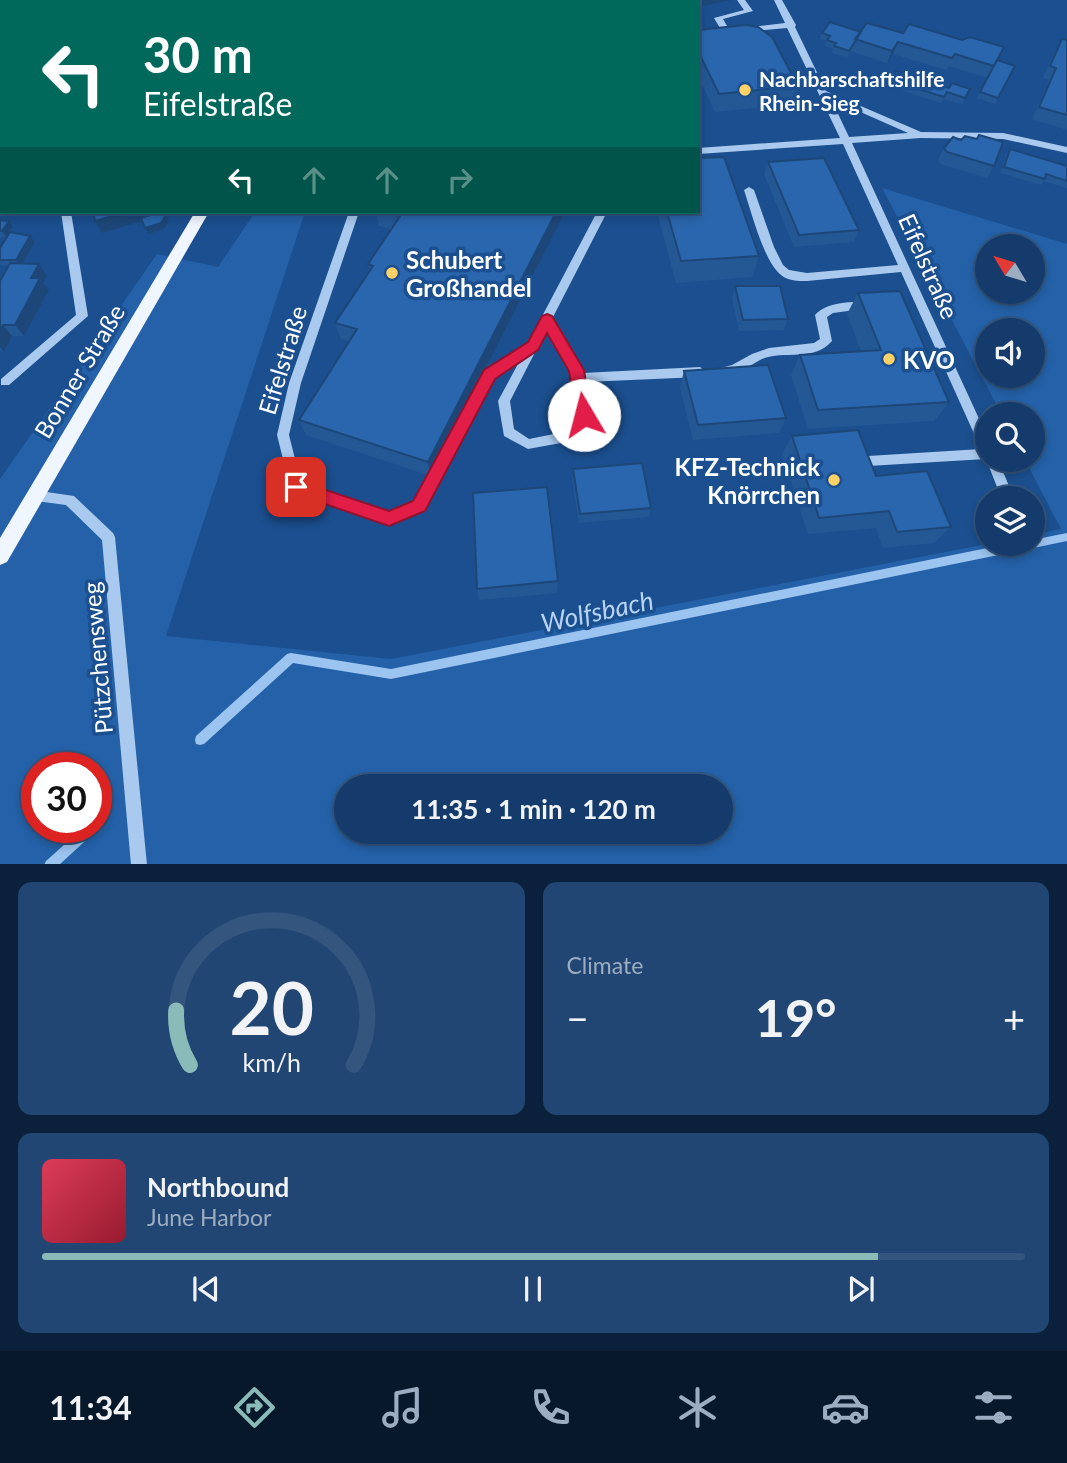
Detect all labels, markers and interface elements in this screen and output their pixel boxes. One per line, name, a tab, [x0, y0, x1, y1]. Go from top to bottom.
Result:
text: 30 m	[143, 25, 253, 83]
icon: left	[28, 28, 119, 119]
place label: Nachbarschaftshilfe Rhein-Sieg	[759, 66, 945, 115]
marker: Nachbarschaftshilfe Rhein-Sieg	[737, 82, 753, 98]
text: Eifelstraße	[143, 84, 292, 123]
icon: left	[222, 161, 260, 199]
icon: ahead	[295, 161, 333, 199]
icon: ahead	[368, 161, 406, 199]
icon: right	[441, 161, 479, 199]
street label: Eifelstraße	[893, 209, 965, 323]
north arrow	[975, 234, 1045, 304]
map controls	[975, 234, 1045, 556]
place label: Schubert Großhandel	[406, 245, 532, 302]
marker: Schubert Großhandel	[384, 265, 400, 281]
street label: Bonner Straße	[28, 299, 130, 443]
street label: Eifelstraße	[252, 302, 312, 418]
button: sound	[975, 318, 1045, 388]
place label: KVO	[903, 345, 955, 374]
marker: KVO	[881, 351, 897, 367]
position arrow	[547, 378, 621, 452]
button: search	[975, 402, 1045, 472]
place label: KFZ-Technick Knörrchen	[675, 452, 820, 509]
pin	[266, 457, 326, 517]
icon: arrive	[277, 468, 315, 506]
marker: KFZ-Technick Knörrchen	[826, 472, 842, 488]
button: layers	[975, 486, 1045, 556]
street label: Pützchensweg	[76, 581, 118, 735]
water label: Wolfsbach	[538, 583, 656, 639]
speed limit sign: 30	[21, 752, 112, 843]
text: 11:35 · 1 min · 120 m	[411, 793, 656, 825]
text: Climate	[567, 951, 643, 979]
text: 20	[229, 963, 313, 1051]
text: 19°	[755, 986, 837, 1048]
text: −	[567, 995, 589, 1041]
text: +	[1003, 995, 1025, 1041]
text: km/h	[242, 1046, 301, 1076]
text: Northbound	[147, 1171, 289, 1203]
text: June Harbor	[147, 1203, 271, 1231]
icon: previous	[187, 1270, 225, 1308]
icon: pause	[514, 1270, 552, 1308]
icon: next	[842, 1270, 880, 1308]
icon: directions	[230, 1383, 279, 1432]
icon: music	[378, 1383, 427, 1432]
icon: phone	[526, 1383, 575, 1432]
icon: climate	[673, 1383, 722, 1432]
icon: car	[821, 1383, 870, 1432]
icon: filters	[969, 1383, 1018, 1432]
text: 11:34	[49, 1388, 132, 1427]

